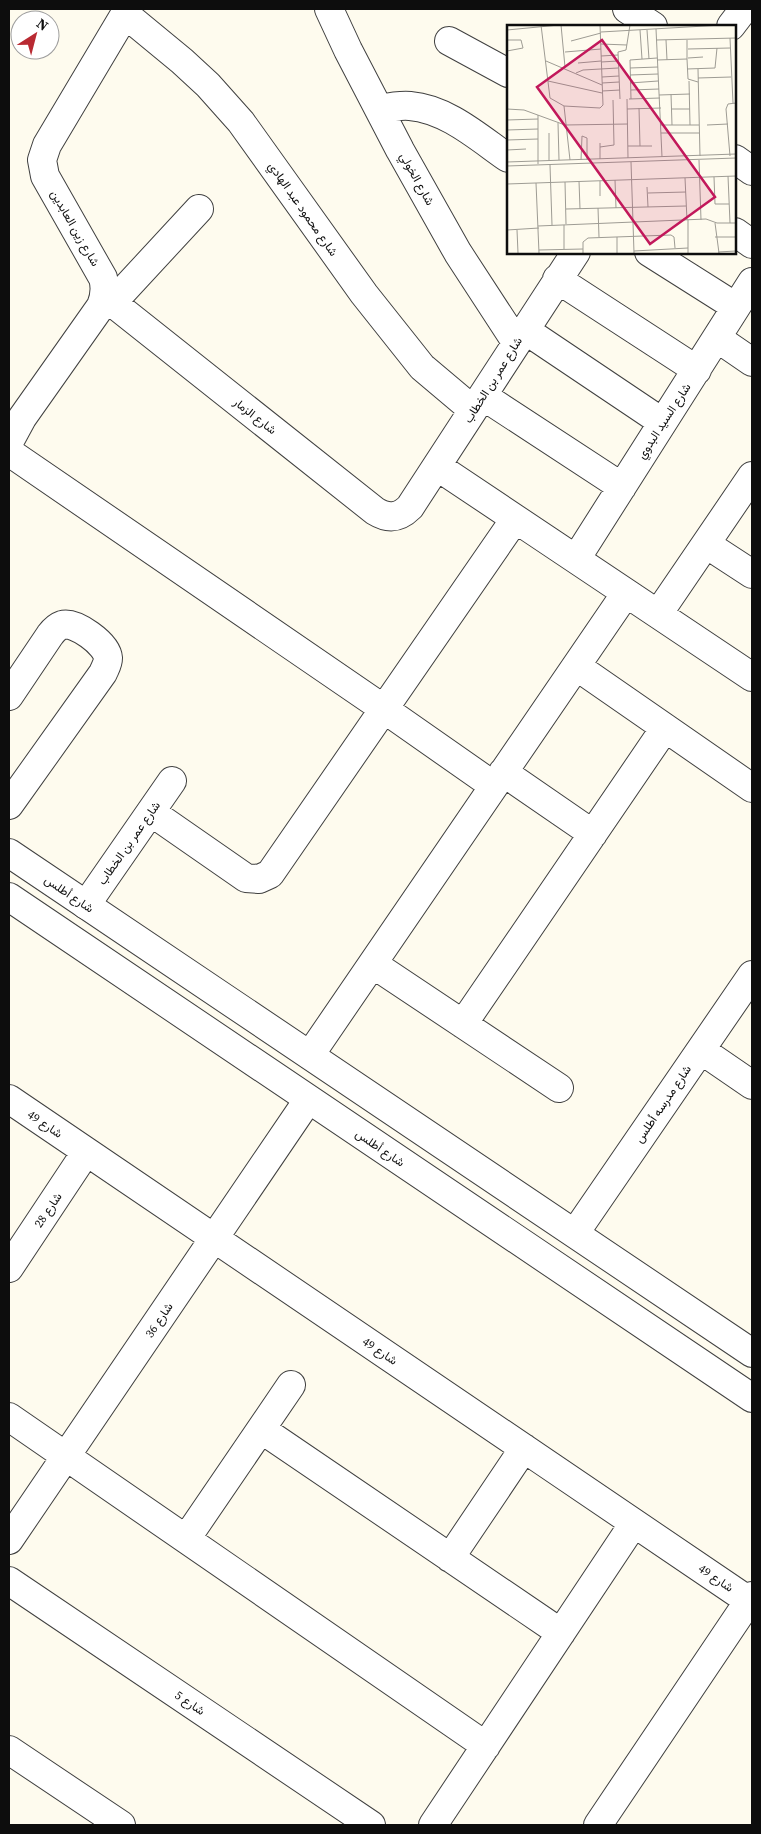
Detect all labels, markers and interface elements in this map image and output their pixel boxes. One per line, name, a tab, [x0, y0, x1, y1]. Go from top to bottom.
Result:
north arrow	[10, 10, 60, 60]
text: N	[33, 13, 53, 36]
inset map	[507, 25, 736, 254]
street label: شارع الخولي	[394, 150, 438, 209]
street label: شارع محمود عبد الهادي	[263, 159, 342, 260]
street label: شارع زين العابدين	[46, 187, 103, 270]
street label: شارع عمر بن الخطاب	[460, 334, 527, 427]
street label: شارع السيد البدوي	[633, 380, 696, 463]
street label: شارع الزمار	[229, 394, 280, 439]
street label: شارع عمر بن الخطاب	[94, 798, 165, 889]
street label: شارع أطلس	[41, 872, 97, 917]
street label: شارع مدرسه أطلس	[631, 1062, 696, 1147]
street label: شارع 49	[24, 1106, 66, 1142]
street label: شارع أطلس	[352, 1126, 408, 1171]
street label: شارع 28	[30, 1189, 66, 1231]
street label: شارع 36	[141, 1299, 177, 1341]
street label: شارع 49	[359, 1333, 401, 1369]
street label: شارع 49	[695, 1560, 737, 1596]
street label: شارع 5	[171, 1687, 208, 1720]

